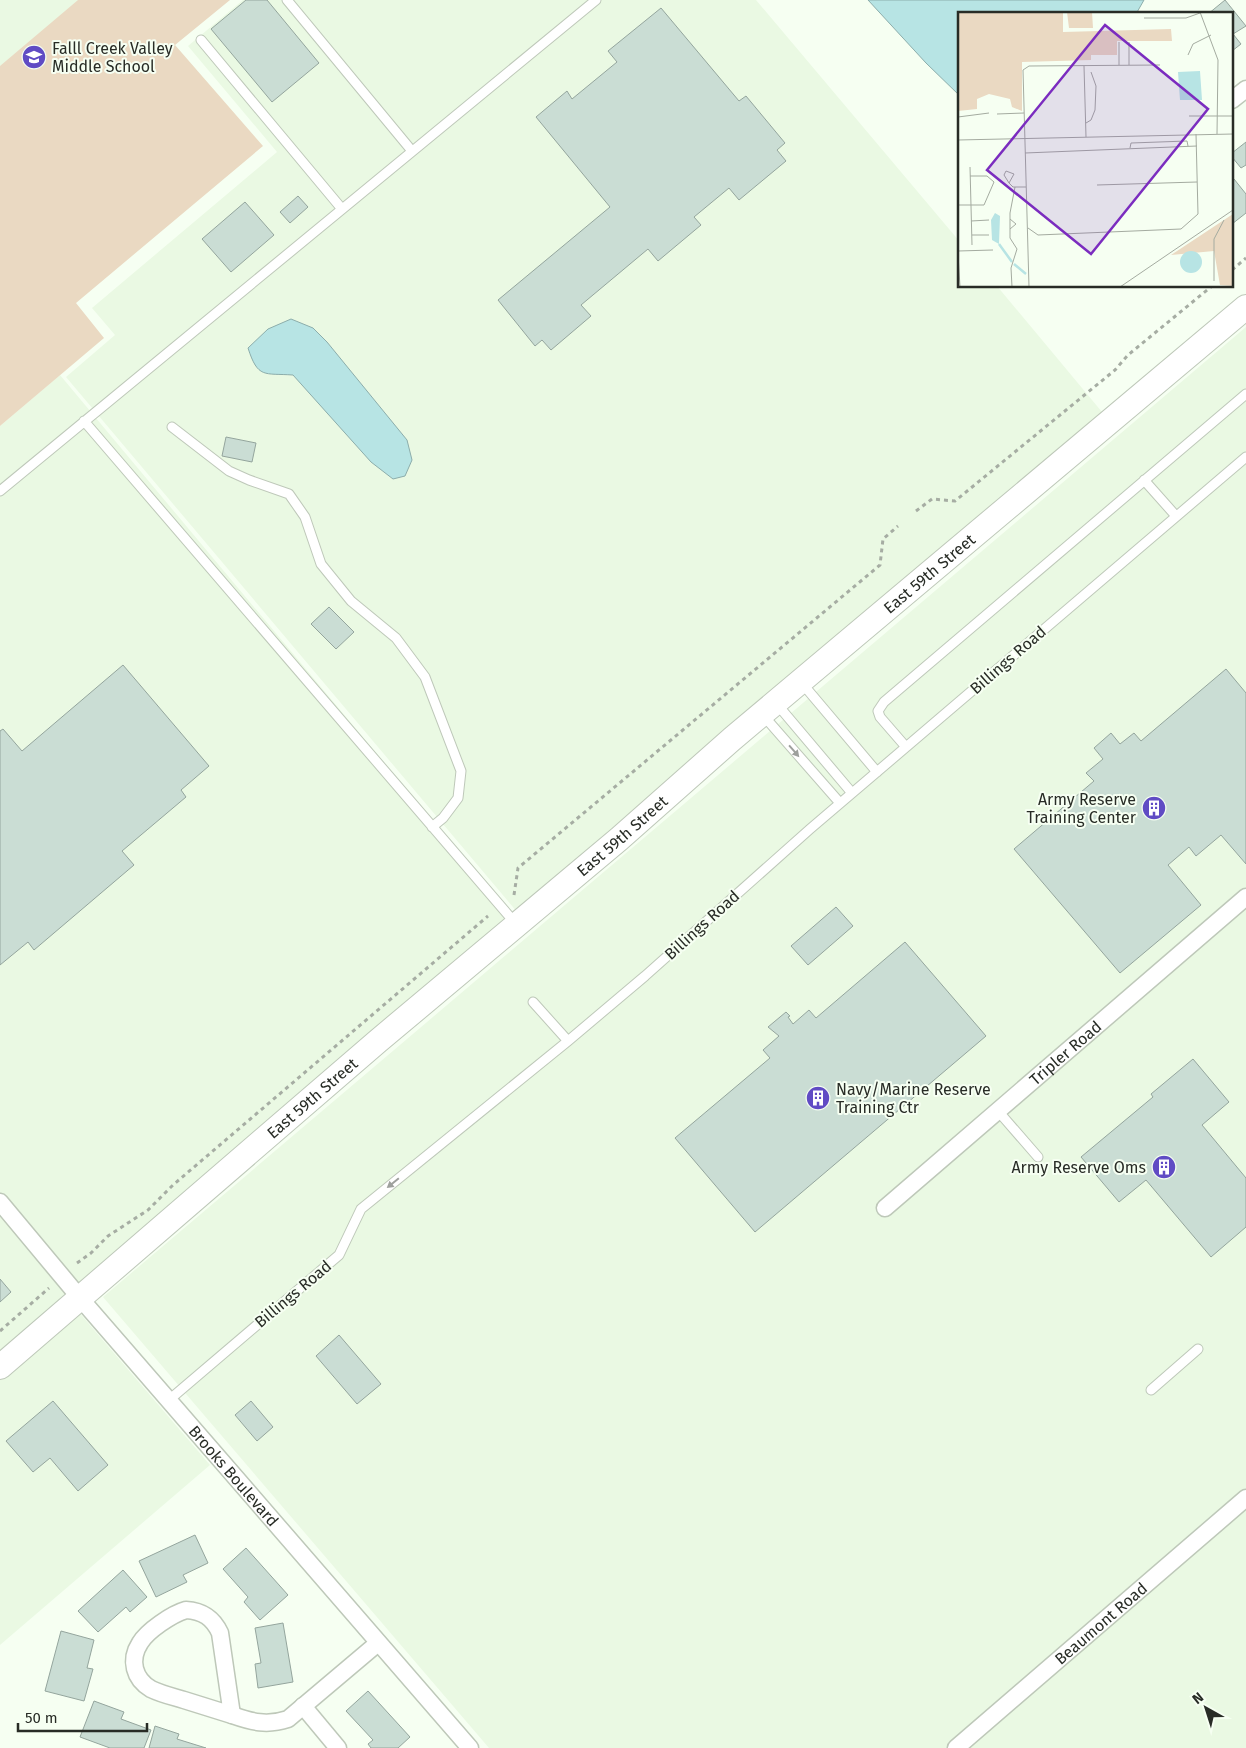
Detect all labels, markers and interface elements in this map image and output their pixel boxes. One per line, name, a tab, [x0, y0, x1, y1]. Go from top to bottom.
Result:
inset map	[958, 12, 1234, 288]
place label: Falll Creek Valley Middle School	[52, 39, 173, 76]
school or university icon: Falll Creek Valley Middle School	[21, 44, 47, 70]
street label: East 59th Street	[880, 529, 979, 617]
street label: Billings Road	[966, 622, 1050, 698]
one-way arrow	[788, 745, 799, 758]
place label: Army Reserve Training Center	[1026, 790, 1137, 827]
street label: East 59th Street	[573, 791, 671, 880]
building icon: Army Reserve Training Center	[1141, 795, 1167, 821]
street label: Billings Road	[661, 886, 743, 964]
street label: Tripler Road	[1026, 1017, 1105, 1089]
street label: East 59th Street	[263, 1054, 361, 1142]
place label: Navy/Marine Reserve Training Ctr	[836, 1080, 991, 1117]
building icon: Navy/Marine Reserve Training Ctr	[805, 1085, 831, 1111]
building icon: Army Reserve Oms	[1151, 1154, 1177, 1180]
place label: Army Reserve Oms	[1011, 1158, 1146, 1177]
one-way arrow	[387, 1177, 400, 1188]
street label: Billings Road	[251, 1256, 335, 1332]
street label: Brooks Boulevard	[185, 1421, 283, 1530]
street label: Beaumont Road	[1051, 1578, 1151, 1668]
north arrow	[1181, 1683, 1231, 1733]
text: N	[1189, 1689, 1207, 1708]
scale bar	[18, 1700, 146, 1732]
text: 50 m	[25, 1709, 58, 1727]

